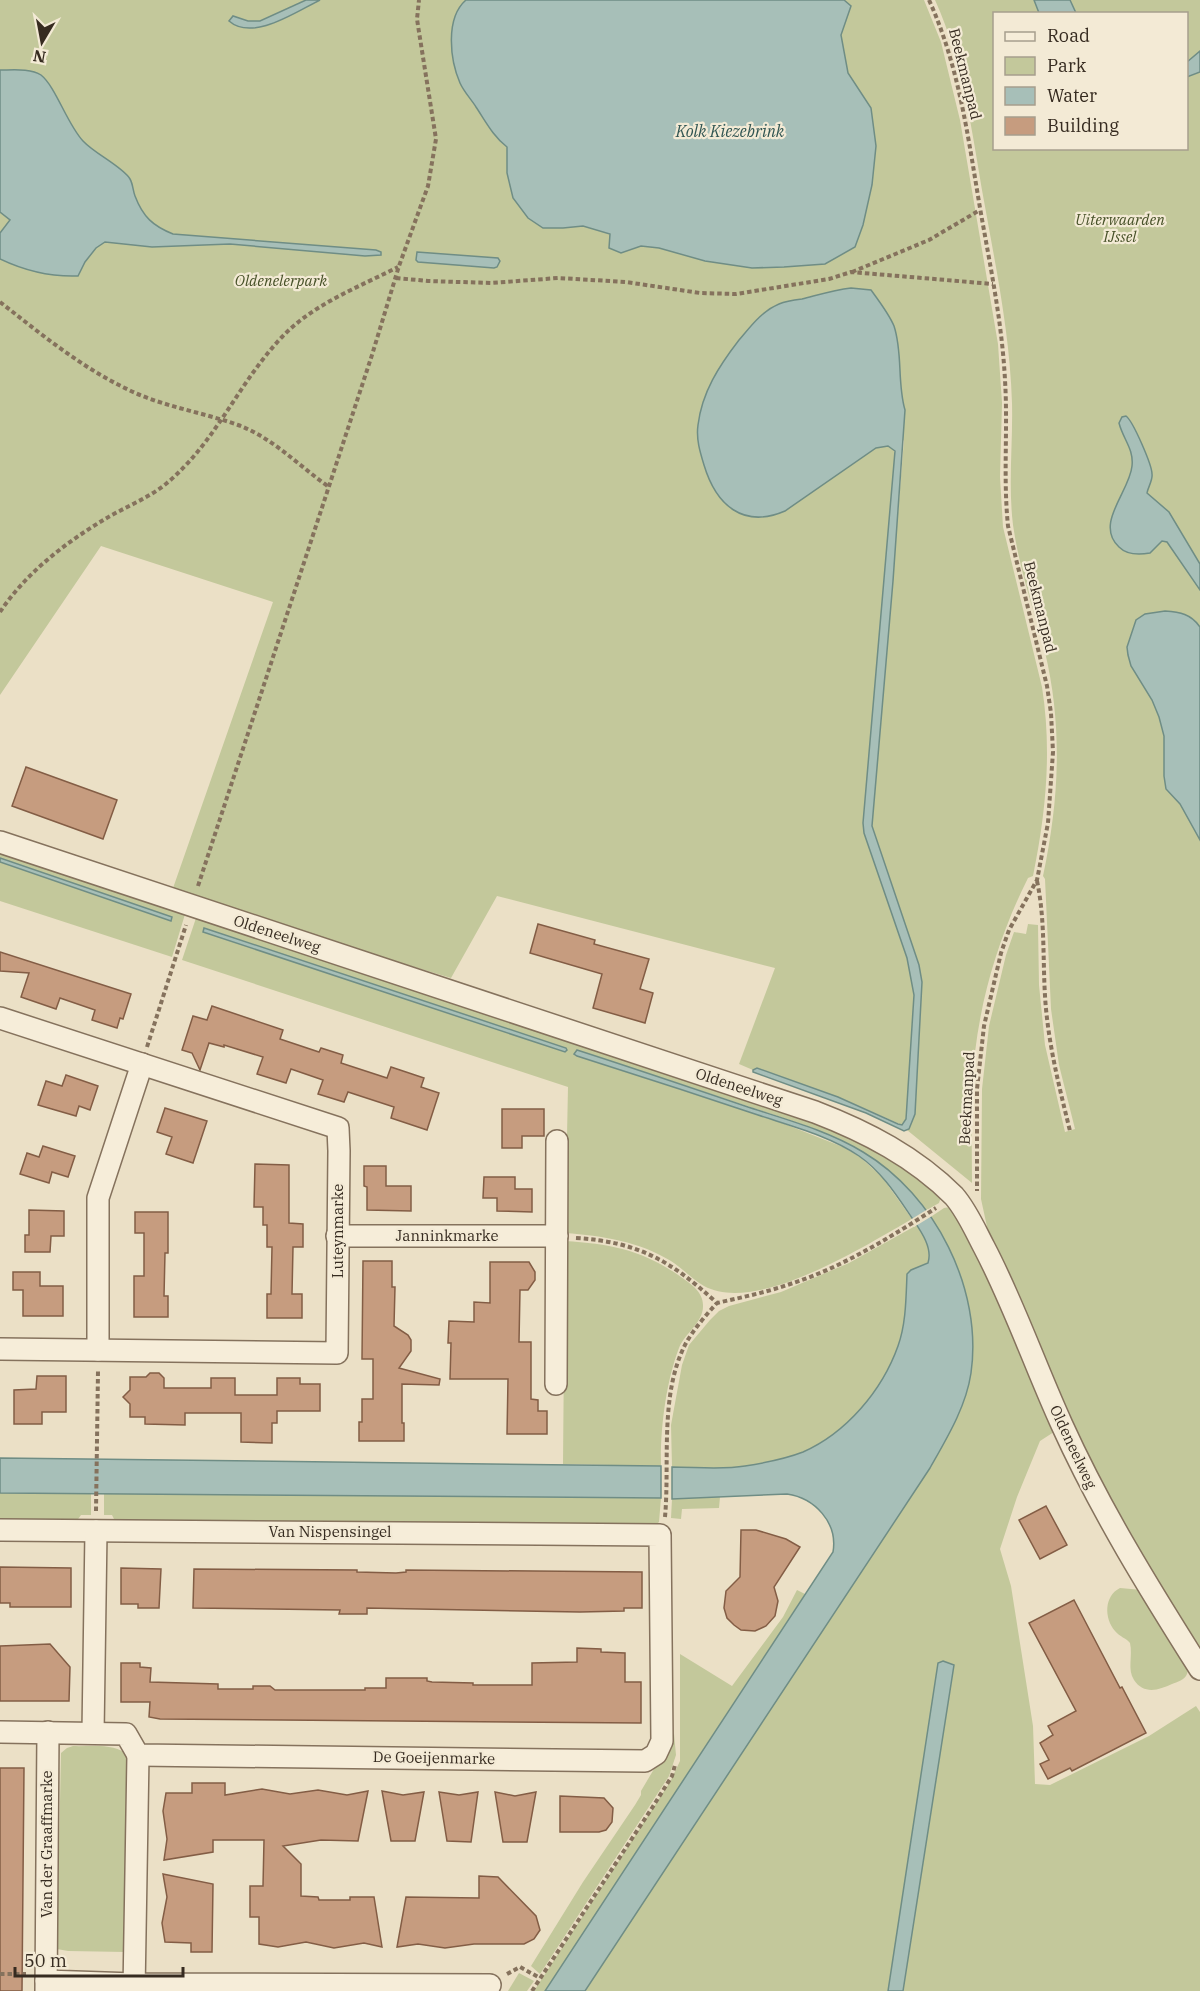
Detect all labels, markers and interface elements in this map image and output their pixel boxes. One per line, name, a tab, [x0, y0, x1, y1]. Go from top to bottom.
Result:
north arrow	[12, 12, 72, 72]
legend	[993, 12, 1188, 150]
text: Road	[1047, 24, 1090, 47]
street label: Beekmanpad	[945, 26, 986, 122]
text: N	[31, 46, 47, 68]
text: Park	[1047, 54, 1087, 77]
text: Water	[1047, 84, 1097, 107]
text: Building	[1047, 114, 1119, 137]
water label: Kolk Kiezebrink	[675, 121, 785, 141]
park label: Uiterwaarden IJssel	[1075, 210, 1165, 246]
park label: Oldenelerpark	[235, 271, 327, 290]
street label: Beekmanpad	[1020, 559, 1061, 655]
street label: Oldeneelweg	[231, 911, 323, 957]
street label: Beekmanpad	[955, 1051, 978, 1145]
street label: Oldeneelweg	[693, 1064, 785, 1110]
street label: Luteynmarke	[328, 1184, 347, 1278]
street label: Janninkmarke	[396, 1226, 498, 1245]
street label: Oldeneelweg	[1046, 1402, 1101, 1492]
street label: Van Nispensingel	[268, 1522, 392, 1541]
street label: De Goeijenmarke	[373, 1747, 495, 1768]
street label: Van der Graaffmarke	[37, 1770, 56, 1918]
scale bar	[15, 1940, 183, 1978]
text: 50 m	[24, 1949, 67, 1972]

